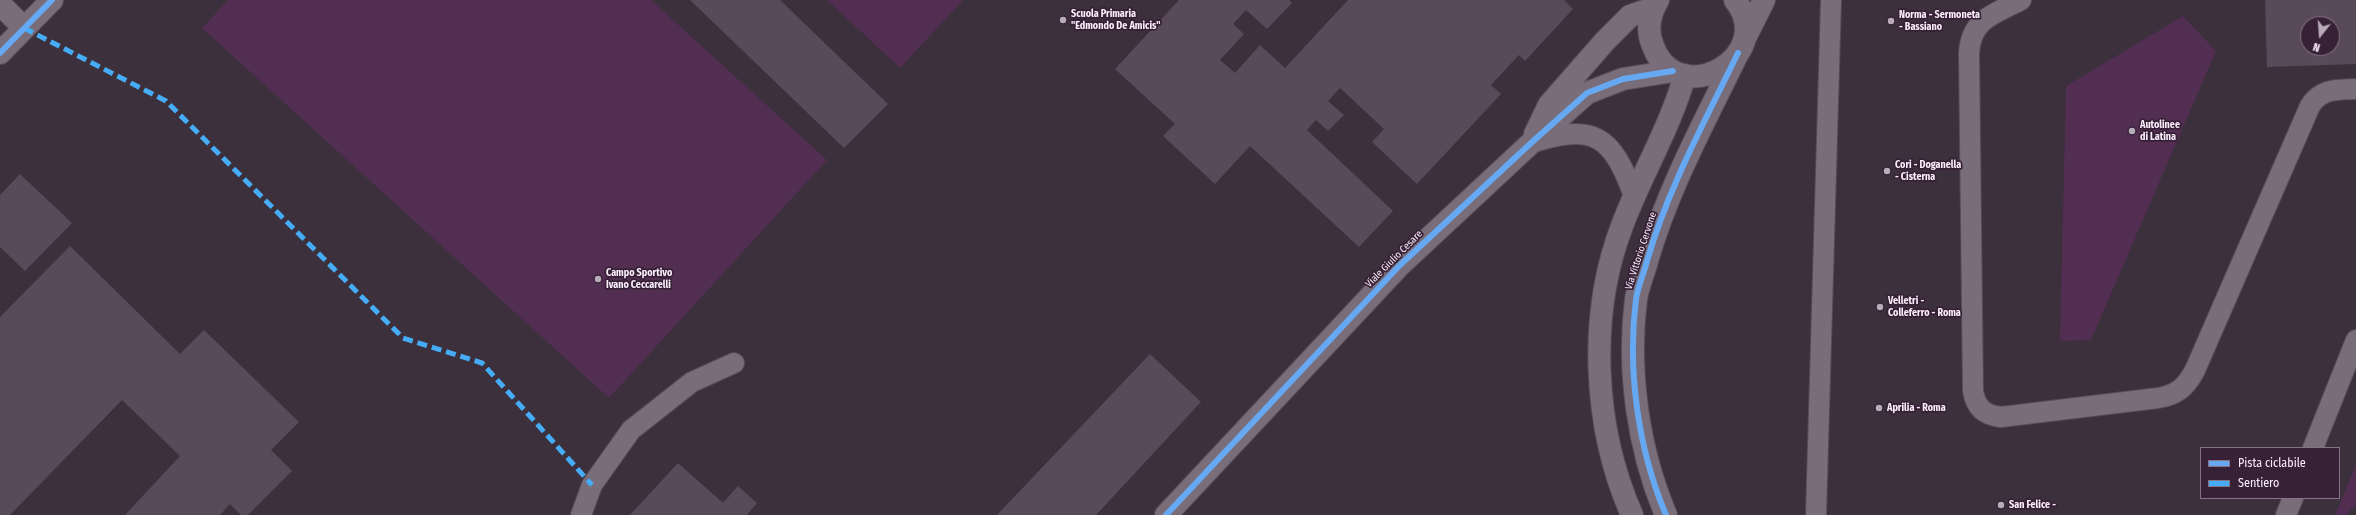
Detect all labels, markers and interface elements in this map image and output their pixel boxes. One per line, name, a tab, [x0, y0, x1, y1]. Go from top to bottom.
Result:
place label: Scuola Primaria "Edmondo De Amicis"	[1071, 8, 1160, 32]
place label: Norma - Sermoneta - Bassiano	[1899, 9, 1980, 32]
marker: Scuola Primaria "Edmondo De Amicis"	[1058, 15, 1068, 25]
marker: Norma - Sermoneta - Bassiano	[1886, 16, 1896, 26]
north arrow	[2300, 16, 2340, 56]
text: N	[2312, 40, 2322, 54]
place label: Autolinee di Latina	[2140, 119, 2180, 142]
marker: Autolinee di Latina	[2127, 126, 2137, 136]
place label: Cori - Doganella - Cisterna	[1895, 159, 1961, 182]
marker: Cori - Doganella - Cisterna	[1882, 166, 1892, 176]
street label: Via Vittorio Cervone	[1623, 211, 1659, 291]
street label: Viale Giulio Cesare	[1363, 228, 1425, 290]
place label: Campo Sportivo Ivano Ceccarelli	[606, 267, 672, 290]
marker: Campo Sportivo Ivano Ceccarelli	[593, 274, 603, 284]
place label: Velletri - Colleferro - Roma	[1888, 295, 1961, 318]
marker: Velletri - Colleferro - Roma	[1875, 302, 1885, 312]
place label: Aprilia - Roma	[1887, 402, 1946, 414]
marker: Aprilia - Roma	[1874, 403, 1884, 413]
legend	[2200, 447, 2340, 499]
text: Pista ciclabile	[2238, 456, 2306, 470]
text: Sentiero	[2238, 476, 2279, 490]
place label: San Felice -	[2009, 499, 2056, 511]
marker: San Felice -	[1996, 500, 2006, 510]

